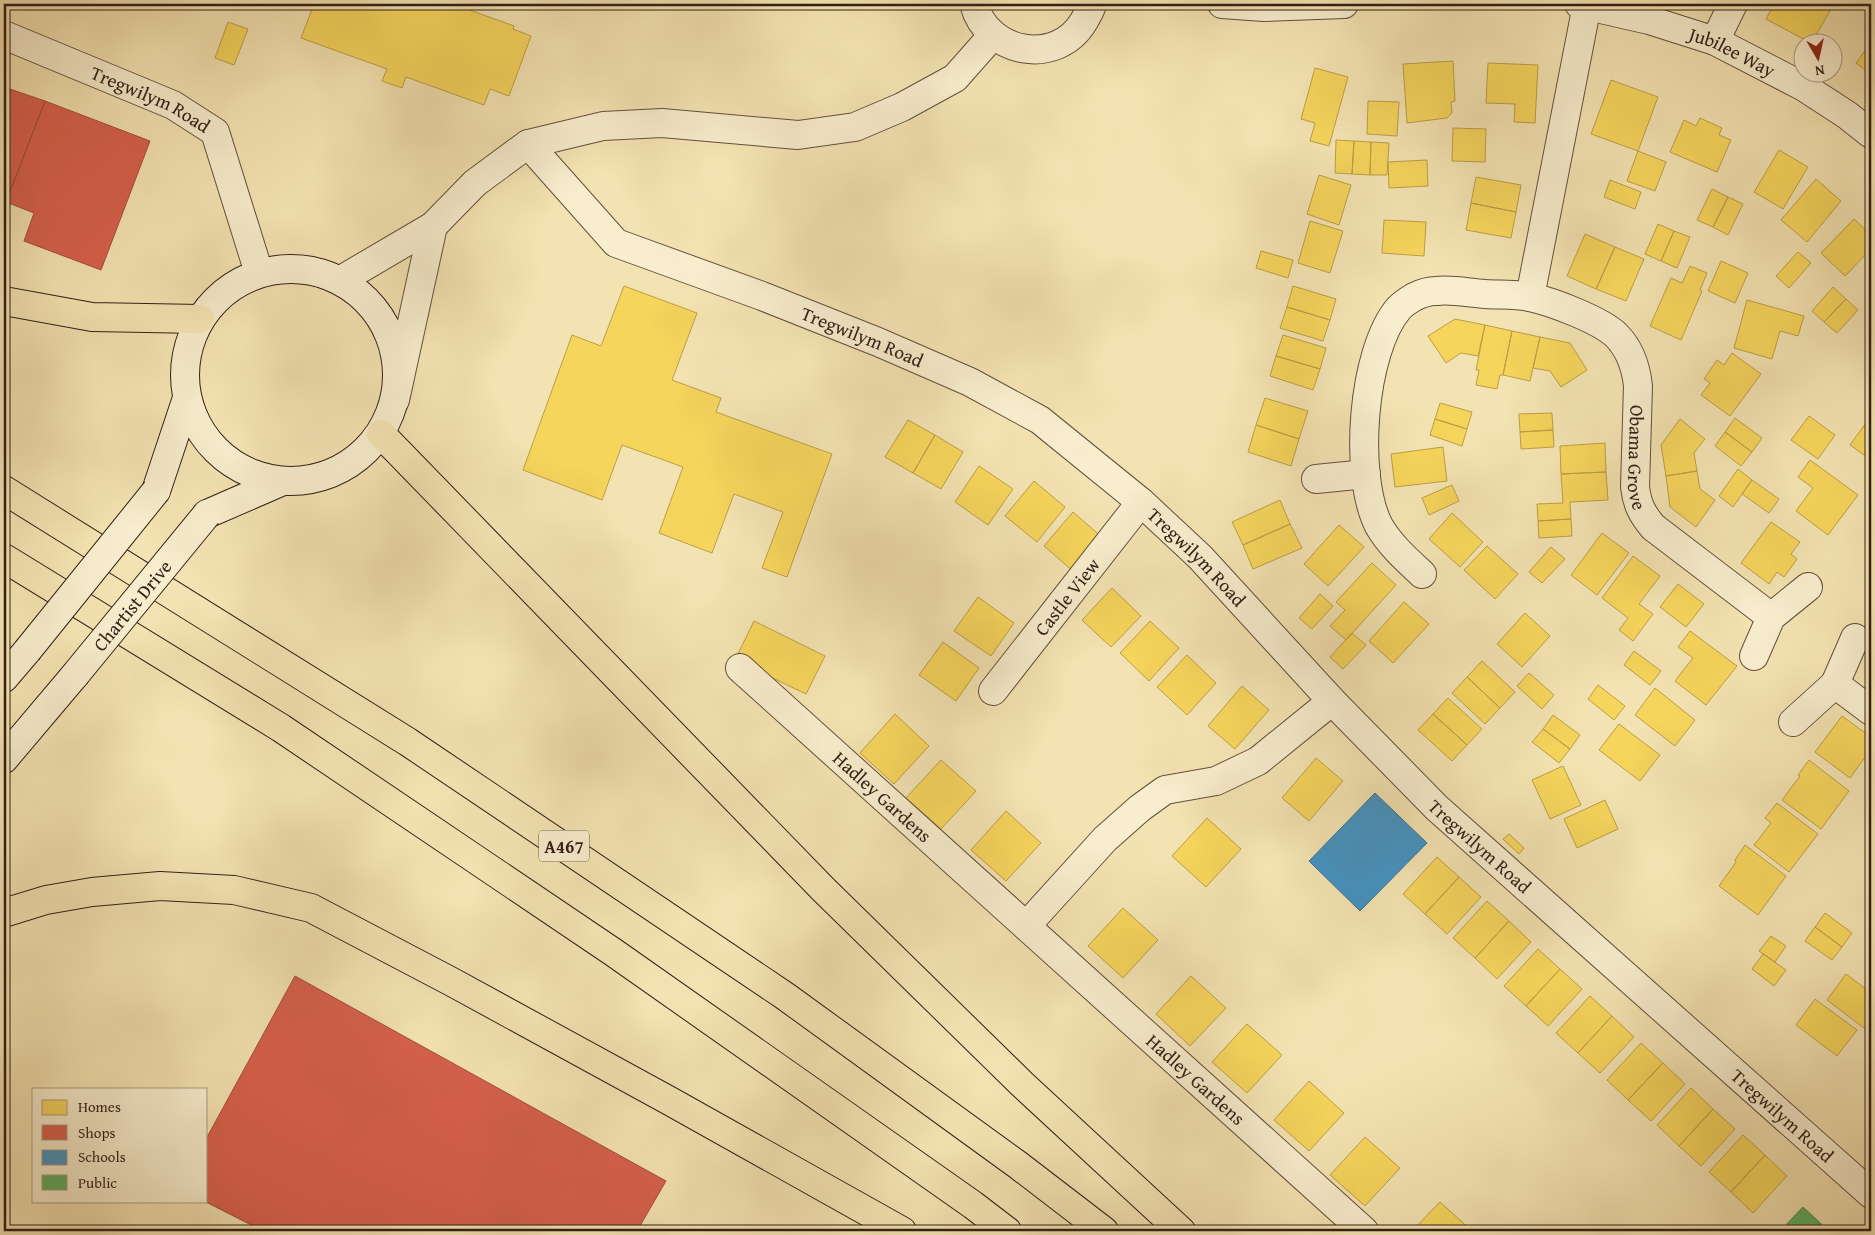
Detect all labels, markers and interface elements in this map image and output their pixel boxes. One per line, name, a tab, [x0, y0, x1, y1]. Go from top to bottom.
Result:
street label: Jubilee Way	[1684, 19, 1781, 84]
north arrow	[1792, 32, 1842, 82]
street label: Tregwilym Road	[87, 58, 217, 140]
text: N	[1813, 60, 1826, 82]
street label: Tregwilym Road	[797, 299, 929, 374]
street label: Obama Grove	[1621, 404, 1654, 514]
street label: Tregwilym Road	[1141, 501, 1253, 613]
street label: Castle View	[1028, 551, 1107, 641]
street label: Chartist Drive	[86, 554, 178, 657]
street label: Hadley Gardens	[827, 744, 938, 849]
street label: Tregwilym Road	[1422, 793, 1538, 900]
road number: A467	[539, 830, 589, 861]
street label: Hadley Gardens	[1140, 1027, 1252, 1131]
street label: Tregwilym Road	[1725, 1062, 1841, 1169]
legend	[32, 1088, 208, 1202]
text: Homes	[78, 1096, 121, 1117]
text: Shops	[78, 1122, 115, 1143]
text: Schools	[78, 1146, 126, 1167]
text: Public	[78, 1172, 117, 1193]

